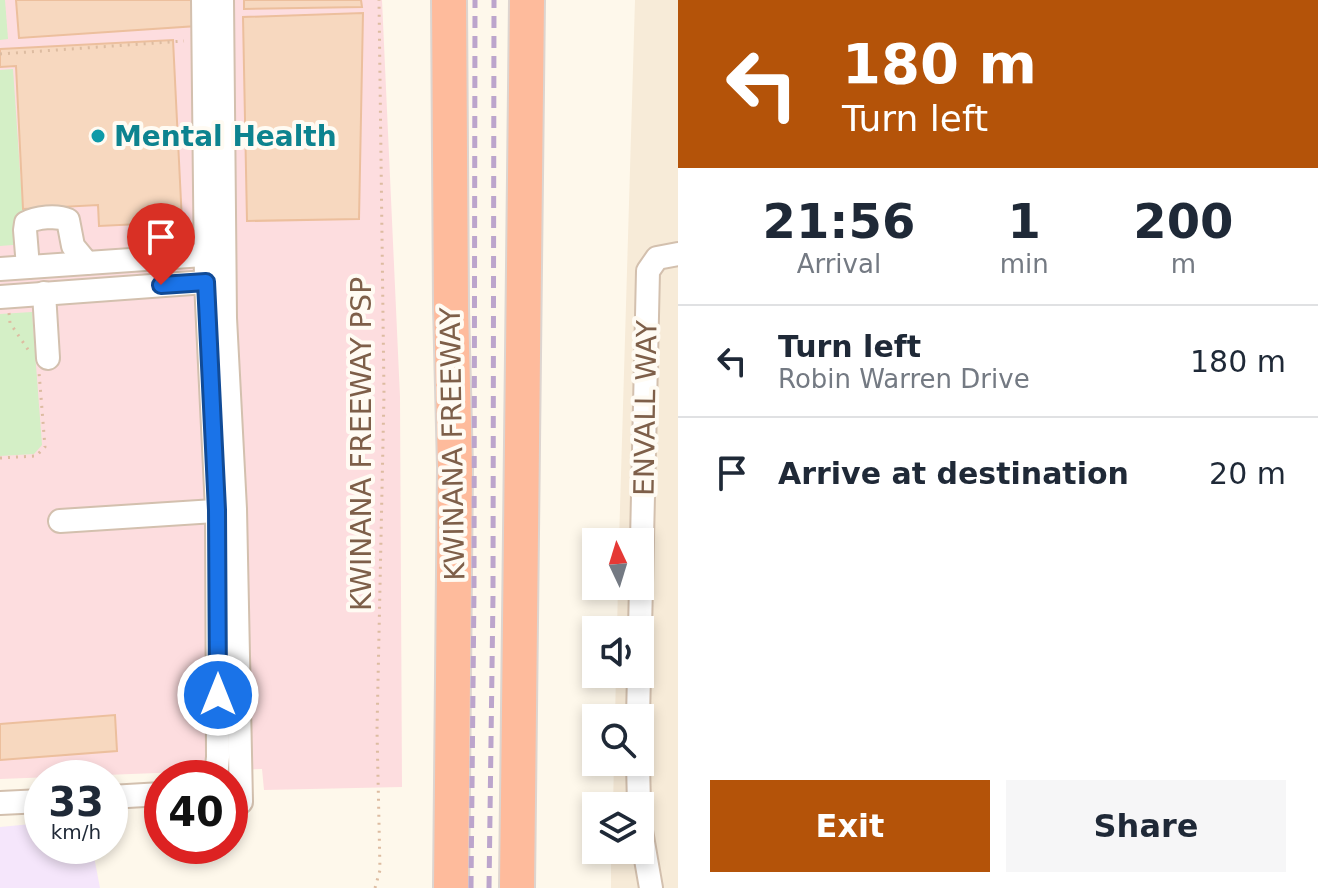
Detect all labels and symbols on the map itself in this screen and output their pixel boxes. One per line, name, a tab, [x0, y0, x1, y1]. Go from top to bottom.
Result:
place label: Mental Health	[114, 120, 337, 153]
marker: Mental Health	[89, 127, 107, 145]
pin	[127, 203, 195, 285]
street label: KWINANA FREEWAY PSP	[345, 277, 378, 611]
street label: KWINANA FREEWAY	[434, 306, 471, 581]
street label: ENVALL WAY	[627, 319, 664, 496]
north arrow	[582, 528, 654, 600]
position arrow	[176, 653, 260, 737]
speed limit sign: 40	[144, 760, 248, 864]

